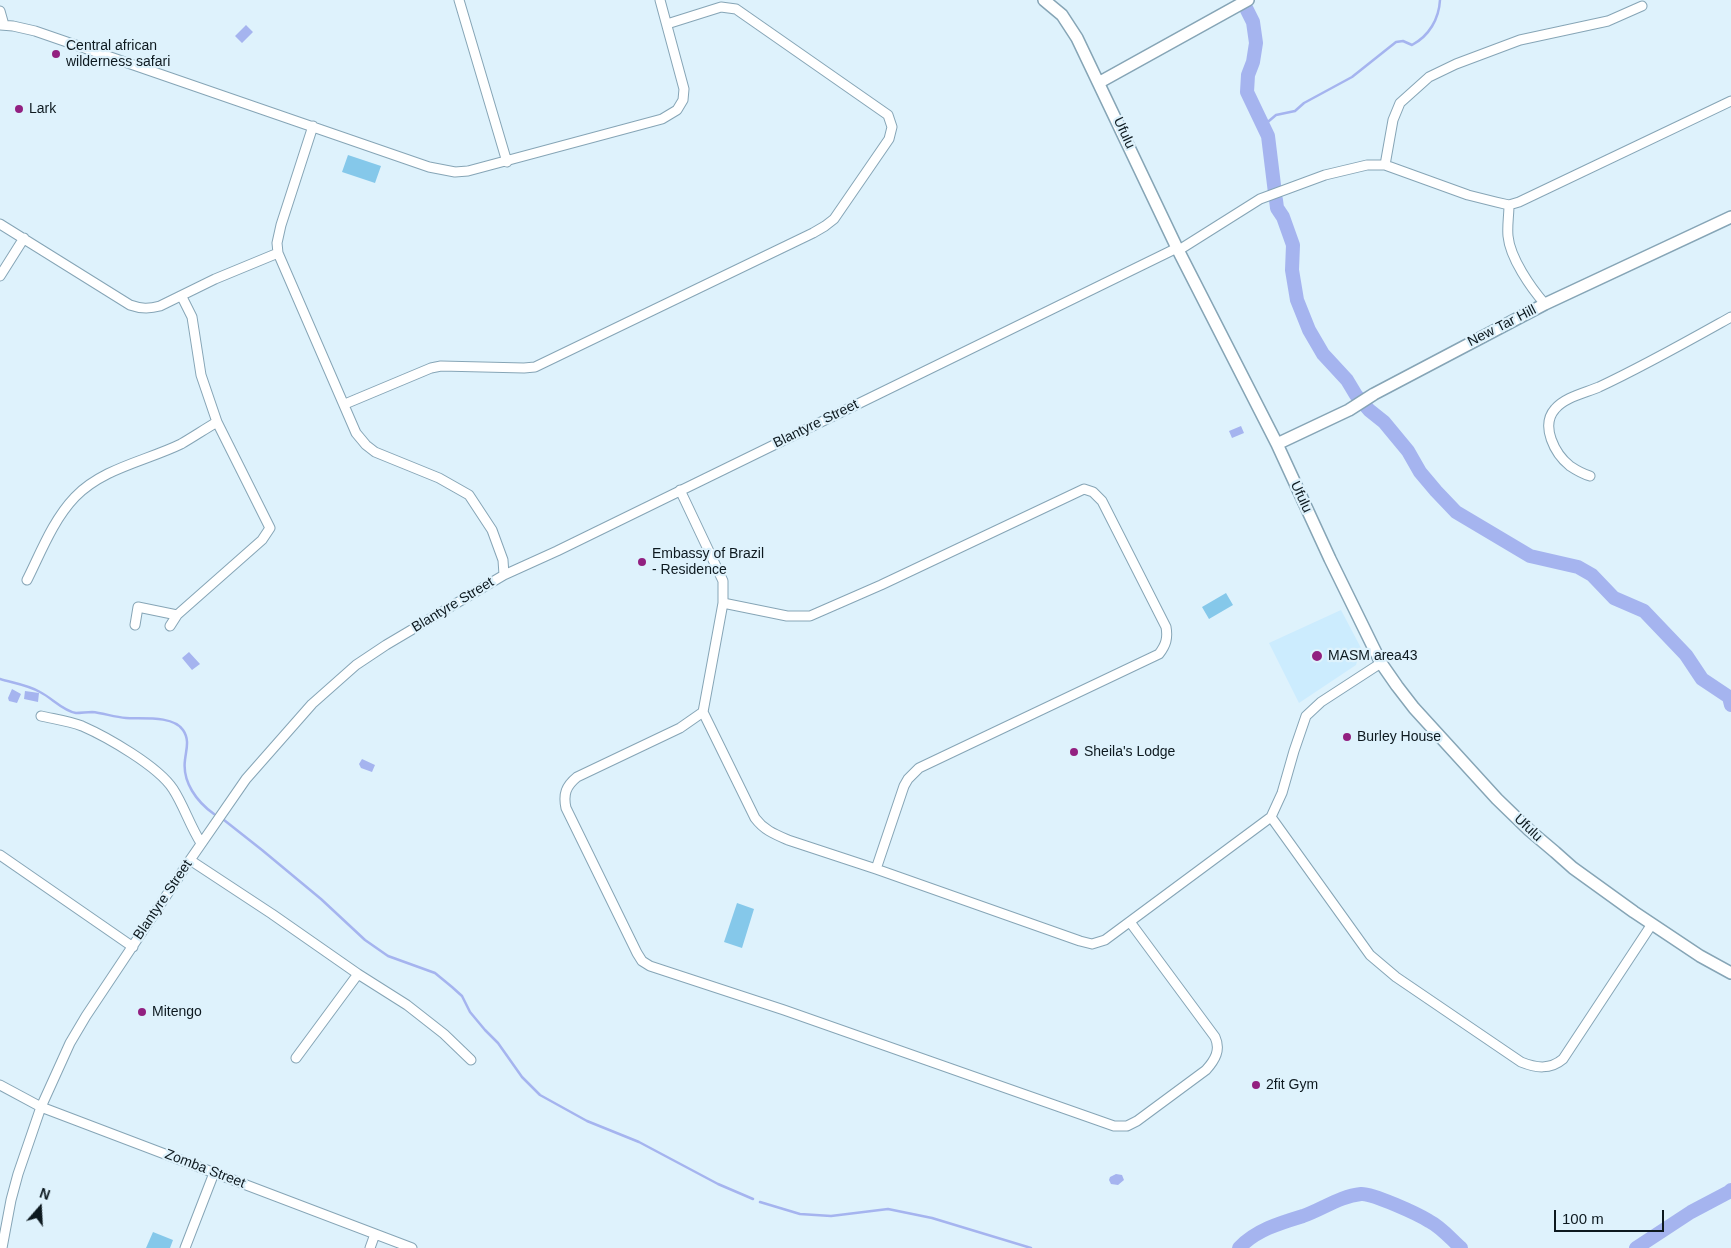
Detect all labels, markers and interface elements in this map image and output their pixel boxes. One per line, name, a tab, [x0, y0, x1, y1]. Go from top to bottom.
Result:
place label: Central african wilderness safari	[66, 38, 170, 70]
marker: Central african wilderness safari	[50, 48, 62, 60]
place label: Lark	[29, 101, 56, 117]
marker: Lark	[13, 103, 25, 115]
street label: Ufulu	[1109, 115, 1139, 151]
street label: New Tar Hill	[1465, 302, 1539, 350]
street label: Blantyre Street	[771, 396, 861, 452]
street label: Ufulu	[1286, 479, 1316, 515]
place label: Embassy of Brazil - Residence	[652, 546, 764, 578]
marker: Embassy of Brazil - Residence	[636, 556, 648, 568]
street label: Blantyre Street	[409, 574, 497, 636]
place label: MASM area43	[1328, 648, 1417, 664]
marker: MASM area43	[1310, 649, 1324, 663]
place label: Burley House	[1357, 729, 1441, 745]
marker: Burley House	[1341, 731, 1353, 743]
place label: Sheila's Lodge	[1084, 744, 1175, 760]
marker: Sheila's Lodge	[1068, 746, 1080, 758]
street label: Ufulu	[1510, 811, 1546, 845]
street label: Blantyre Street	[130, 857, 196, 943]
place label: Mitengo	[152, 1004, 202, 1020]
marker: Mitengo	[136, 1006, 148, 1018]
place label: 2fit Gym	[1266, 1077, 1318, 1093]
marker: 2fit Gym	[1250, 1079, 1262, 1091]
street label: Zomba Street	[162, 1146, 248, 1192]
north arrow	[15, 1183, 65, 1233]
text: N	[37, 1185, 52, 1203]
scale bar	[1556, 1200, 1666, 1232]
text: 100 m	[1562, 1210, 1604, 1227]

